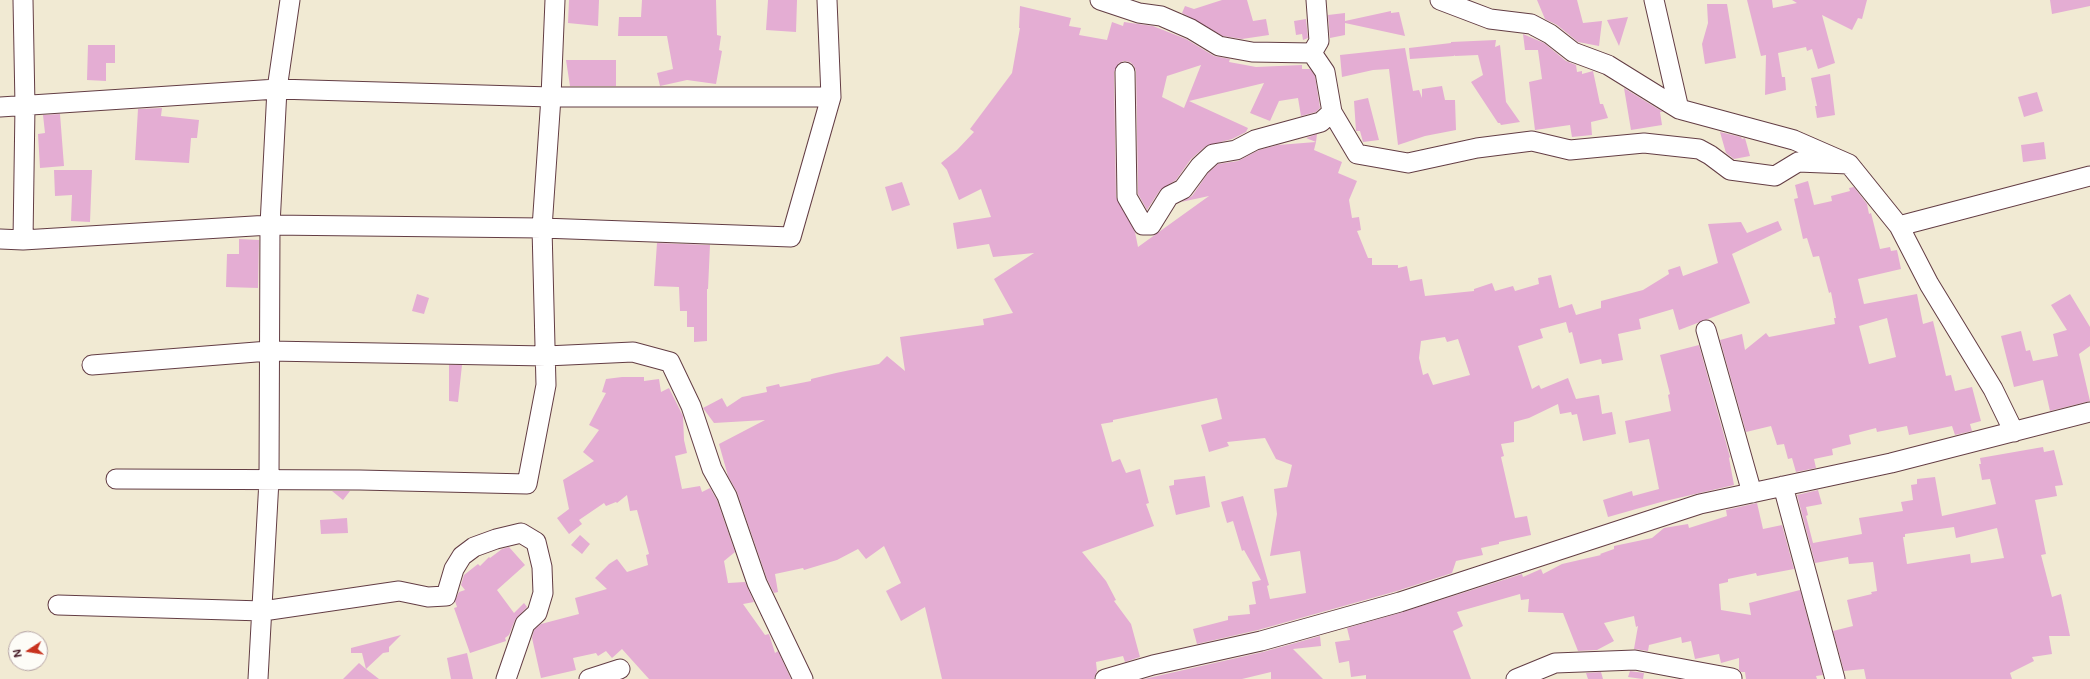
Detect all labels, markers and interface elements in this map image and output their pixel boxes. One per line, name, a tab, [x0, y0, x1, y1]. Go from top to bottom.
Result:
north arrow	[8, 631, 48, 671]
text: N	[9, 648, 25, 659]

